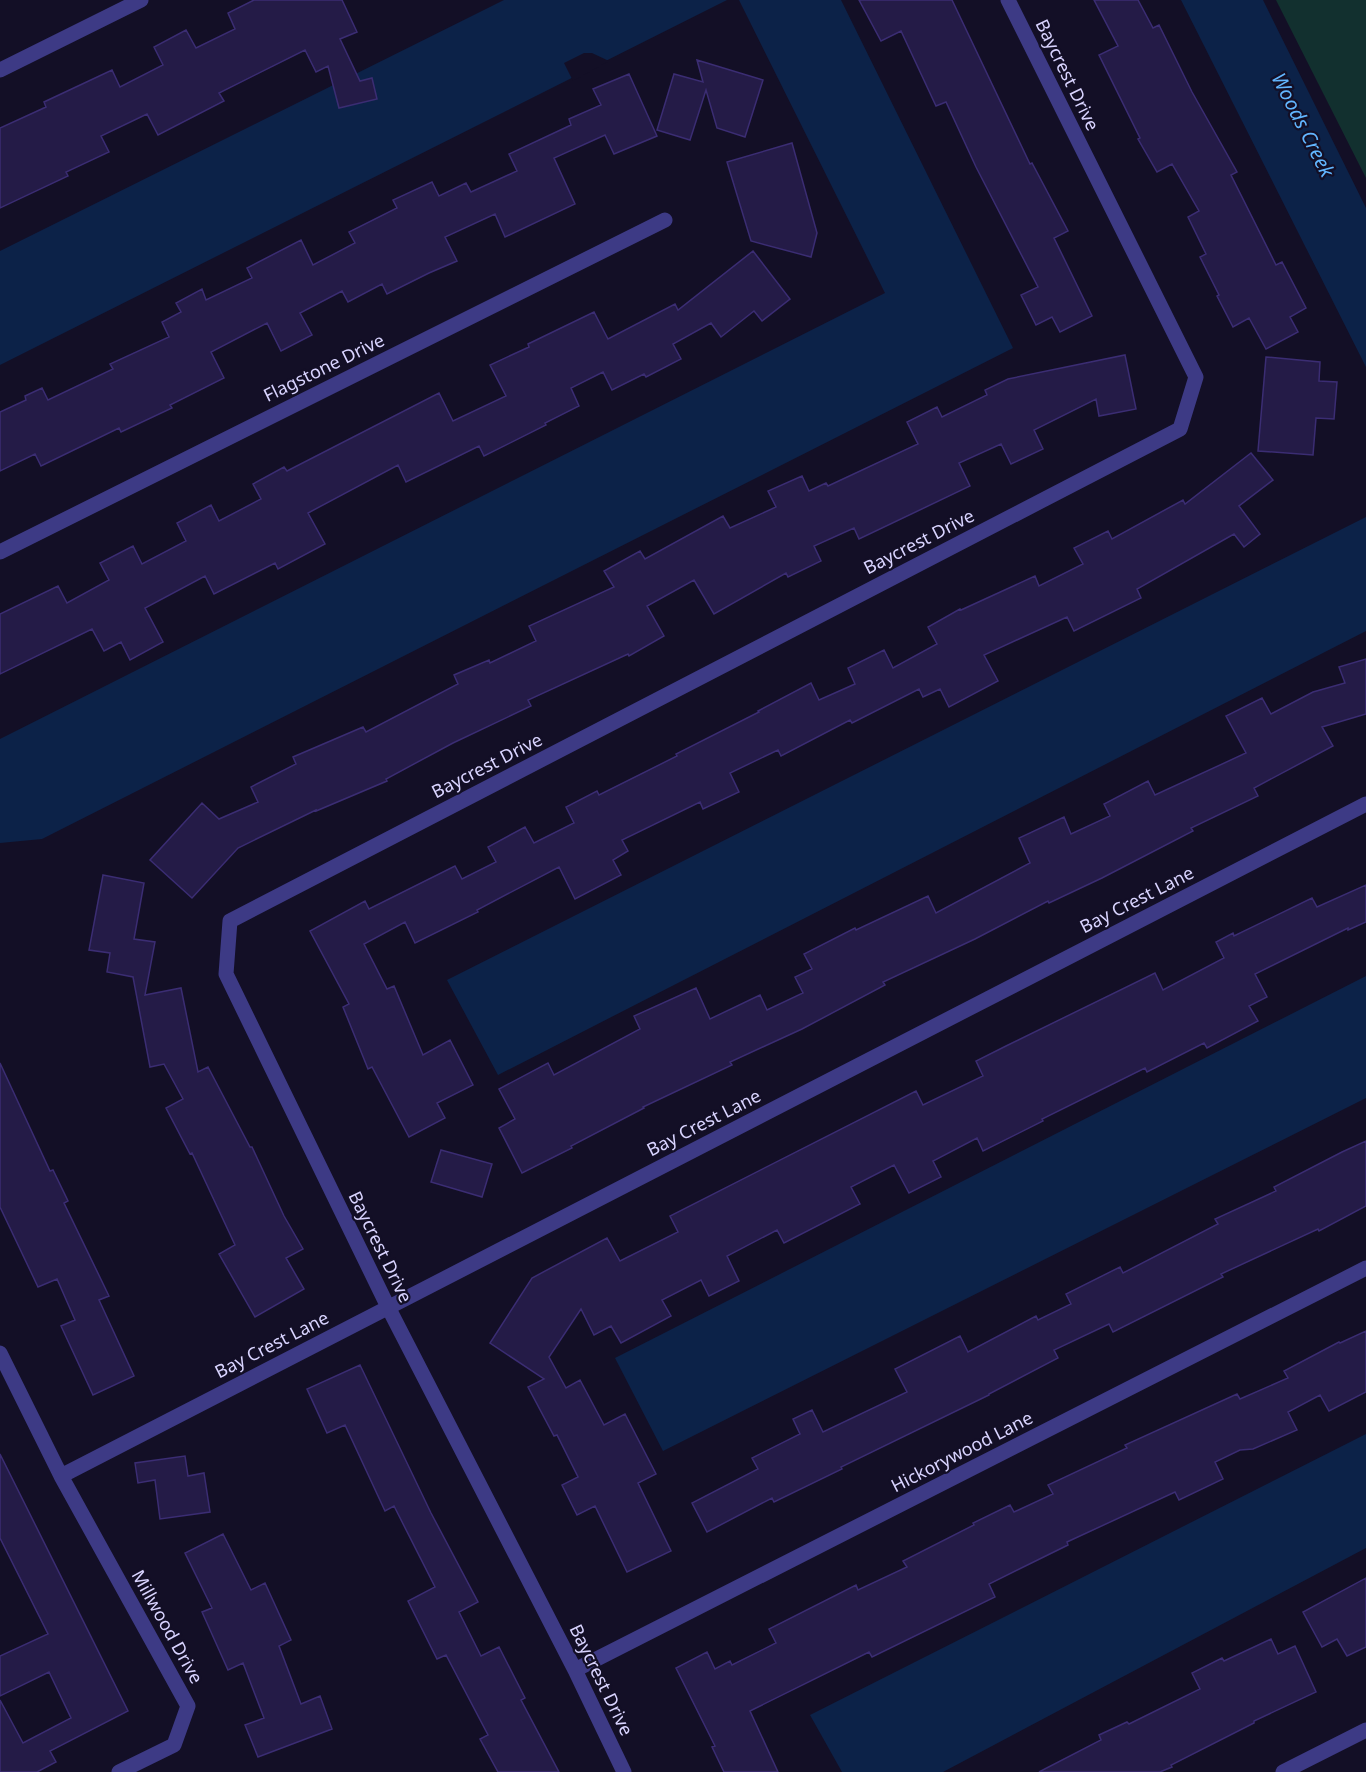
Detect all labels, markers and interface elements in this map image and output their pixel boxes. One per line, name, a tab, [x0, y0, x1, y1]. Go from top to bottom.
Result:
street label: Baycrest Drive	[1031, 15, 1105, 134]
water label: Woods Creek	[1266, 68, 1342, 183]
street label: Flagstone Drive	[259, 327, 388, 407]
street label: Baycrest Drive	[859, 503, 978, 579]
street label: Baycrest Drive	[427, 727, 546, 803]
street label: Bay Crest Lane	[1075, 860, 1198, 938]
street label: Bay Crest Lane	[642, 1083, 765, 1161]
street label: Baycrest Drive	[344, 1187, 418, 1306]
street label: Bay Crest Lane	[210, 1305, 333, 1383]
street label: Hickorywood Lane	[886, 1405, 1037, 1497]
street label: Millwood Drive	[127, 1565, 209, 1688]
street label: Baycrest Drive	[565, 1620, 639, 1739]

